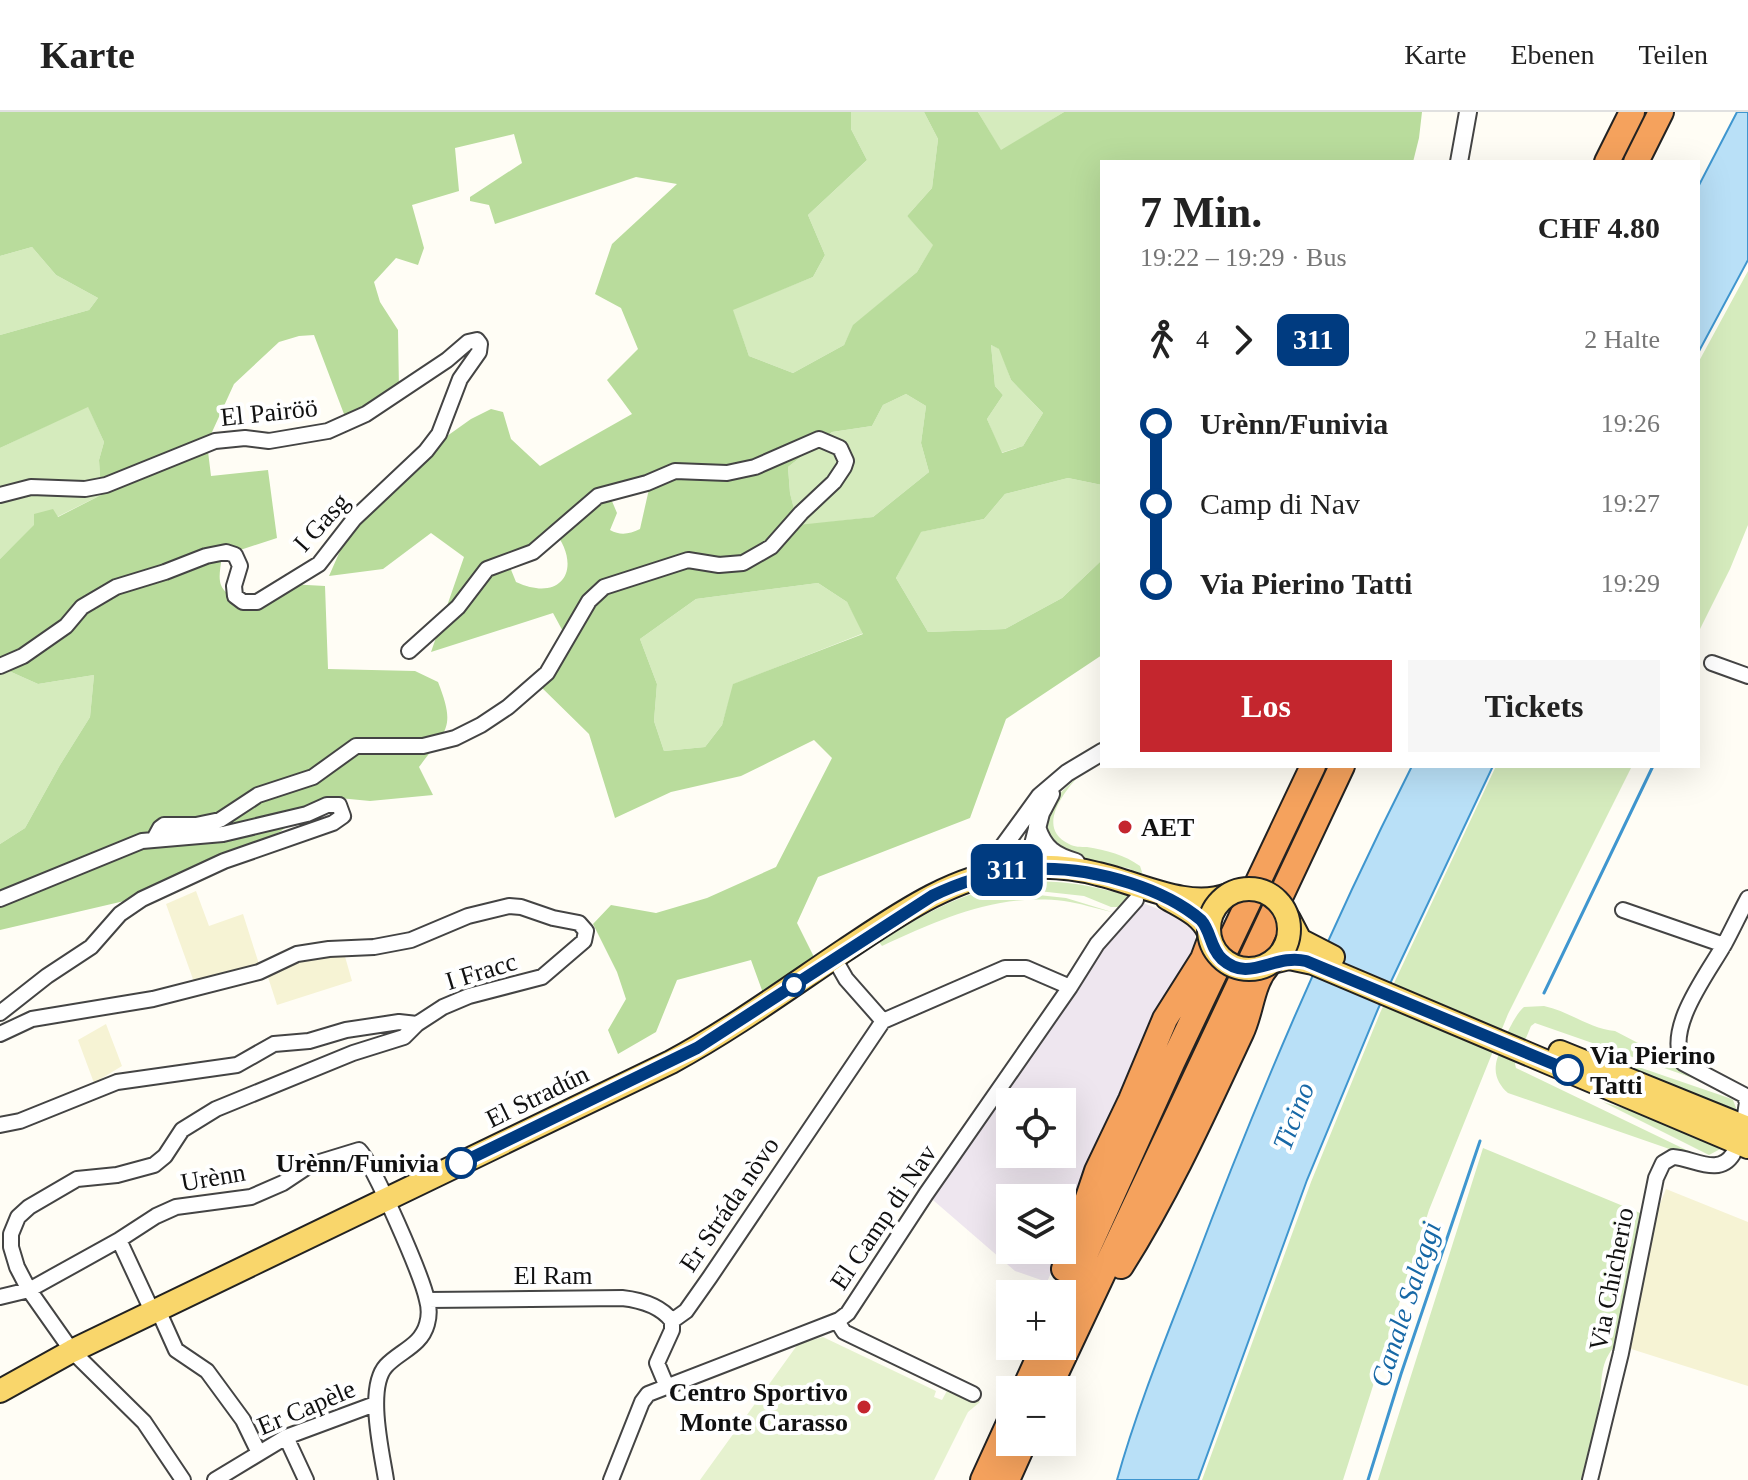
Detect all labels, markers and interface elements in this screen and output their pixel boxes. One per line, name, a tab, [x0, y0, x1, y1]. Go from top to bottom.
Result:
text: Karte	[40, 34, 135, 76]
text: Karte	[1404, 39, 1466, 70]
text: Ebenen	[1510, 39, 1594, 70]
text: Teilen	[1638, 39, 1708, 70]
text: 7 Min.	[1140, 188, 1262, 237]
text: CHF 4.80	[1538, 211, 1660, 244]
text: 19:22 – 19:29 · Bus	[1140, 243, 1347, 272]
icon: walk	[1140, 318, 1184, 362]
icon: forward	[1221, 318, 1265, 362]
text: 311	[1293, 324, 1333, 355]
text: 4	[1196, 325, 1209, 354]
text: 2 Halte	[1584, 325, 1660, 354]
street label: El Pairöö	[219, 393, 319, 432]
text: Urènn/Funivia	[1200, 407, 1388, 440]
text: 19:26	[1601, 409, 1660, 438]
street label: I Gasg	[288, 487, 355, 558]
text: Camp di Nav	[1200, 487, 1360, 520]
text: 19:27	[1601, 489, 1660, 518]
text: Via Pierino Tatti	[1200, 567, 1412, 600]
text: 19:29	[1601, 569, 1660, 598]
button: Los	[1140, 660, 1392, 752]
button: Tickets	[1408, 660, 1660, 752]
place label: AET	[1141, 813, 1194, 842]
marker: AET	[1116, 818, 1134, 836]
line badge: 311	[961, 844, 1053, 896]
text: 311	[987, 854, 1027, 885]
street label: I Fracc	[442, 947, 520, 996]
unlabelled marker	[783, 974, 805, 996]
place label: Via Pierino Tatti	[1590, 1041, 1715, 1100]
marker: Via Pierino Tatti	[1553, 1055, 1583, 1085]
street label: El Stradún	[481, 1059, 593, 1134]
water label: Ticino	[1266, 1078, 1320, 1154]
map controls	[996, 1088, 1076, 1456]
button: locate	[996, 1088, 1076, 1168]
street label: Er Stráda nòvo	[674, 1132, 785, 1277]
street label: El Camp di Nav	[824, 1139, 942, 1295]
marker: Urènn/Funivia	[446, 1148, 476, 1178]
place label: Urènn/Funivia	[276, 1149, 439, 1178]
street label: Urènn	[179, 1158, 248, 1197]
button: layers	[996, 1184, 1076, 1264]
street label: Via Chicherio	[1583, 1205, 1640, 1353]
water label: Canale Saleggi	[1364, 1218, 1447, 1391]
street label: El Ram	[514, 1261, 592, 1290]
button: +	[996, 1280, 1076, 1360]
street label: Er Capèle	[253, 1374, 359, 1441]
button: −	[996, 1376, 1076, 1456]
place label: Centro Sportivo Monte Carasso	[669, 1378, 848, 1437]
marker: Centro Sportivo Monte Carasso	[855, 1398, 873, 1416]

